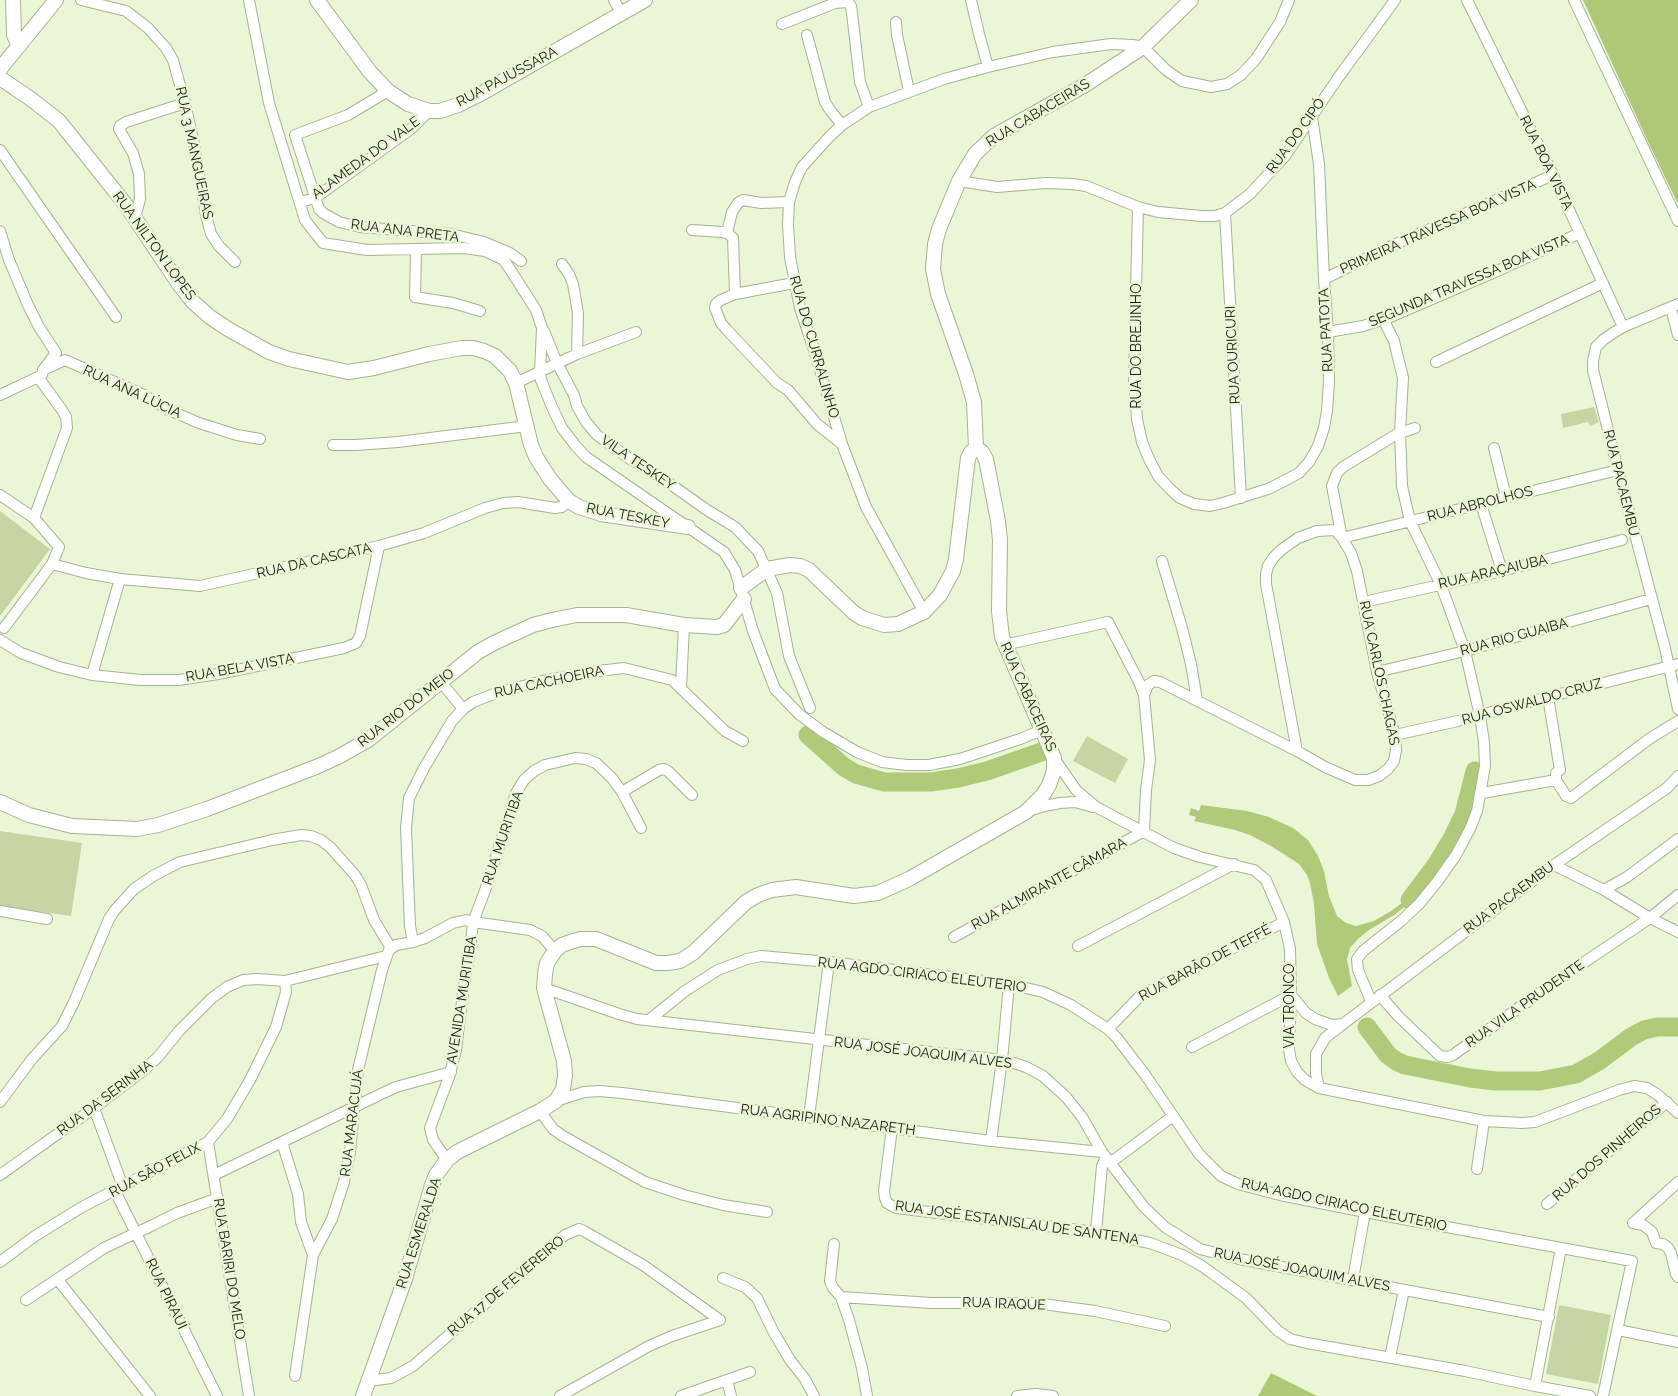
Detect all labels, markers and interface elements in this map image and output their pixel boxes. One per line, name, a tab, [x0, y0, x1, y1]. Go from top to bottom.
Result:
street label: RUA PAJUSSARA	[454, 43, 560, 111]
street label: RUA CABACEIRAS	[983, 75, 1093, 151]
street label: RUA 3 MANGUEIRAS	[172, 85, 216, 221]
street label: RUA DO CIPÓ	[1263, 95, 1329, 177]
street label: ALAMEDA DO VALE	[309, 113, 423, 203]
street label: RUA BOA VISTA	[1516, 113, 1576, 213]
street label: PRIMEIRA TRAVESSA BOA VISTA	[1337, 176, 1539, 278]
street label: RUA NILTON LOPES	[109, 188, 199, 304]
street label: RUA ANA PRETA	[350, 216, 460, 246]
street label: SEGUNDA TRAVESSA BOA VISTA	[1366, 231, 1572, 331]
street label: RUA DO CURRALINHO	[786, 274, 842, 420]
street label: RUA DO BREJINHO	[1129, 283, 1145, 409]
street label: RUA PATOTA	[1315, 287, 1337, 373]
street label: RUA OURICURI	[1222, 305, 1244, 405]
street label: RUA ANA LÚCIA	[80, 362, 184, 422]
street label: RUA PACAEMBU	[1600, 428, 1642, 538]
street label: VILA TESKEY	[598, 432, 678, 494]
street label: RUA ABROLHOS	[1425, 483, 1535, 525]
street label: RUA TESKEY	[585, 500, 671, 532]
street label: RUA DA CASCATA	[255, 540, 373, 582]
street label: RUA ARAÇAIUBA	[1437, 551, 1549, 593]
street label: RUA CARLOS CHAGAS	[1355, 599, 1403, 747]
street label: RUA RIO GUAIBA	[1458, 615, 1570, 659]
street label: RUA CABACEIRAS	[996, 640, 1060, 754]
street label: RUA BELA VISTA	[184, 650, 296, 686]
street label: RUA CACHOEIRA	[493, 662, 605, 702]
street label: RUA RIO DO MEIO	[354, 665, 458, 751]
street label: RUA OSWALDO CRUZ	[1460, 675, 1604, 729]
street label: RUA MURITIBA	[479, 789, 527, 887]
street label: RUA ALMIRANTE CÂMARA	[968, 834, 1130, 934]
street label: RUA PACAEMBU	[1460, 858, 1558, 938]
street label: RUA BARÃO DE TEFFÉ	[1136, 921, 1274, 1005]
street label: AVENIDA MURITIBA	[444, 935, 480, 1065]
street label: RUA AGDO CIRIACO ELEUTERIO	[817, 954, 1027, 996]
street label: RUA VILA PRUDENTE	[1462, 957, 1588, 1051]
street label: VIA TRONCO	[1282, 963, 1298, 1049]
street label: RUA JOSÉ JOAQUIM ALVES	[833, 1034, 1013, 1072]
street label: RUA DA SERINHA	[54, 1057, 156, 1139]
street label: RUA MARACUJÁ	[337, 1068, 367, 1178]
street label: RUA AGRIPINO NAZARETH	[740, 1101, 916, 1139]
street label: RUA DOS PINHEIROS	[1549, 1101, 1665, 1205]
street label: RUA SÃO FELIX	[106, 1139, 204, 1201]
street label: RUA ESMERALDA	[393, 1175, 445, 1291]
street label: RUA AGDO CIRIACO ELEUTERIO	[1240, 1175, 1448, 1235]
street label: RUA BARIRI DO MELO	[210, 1197, 248, 1341]
street label: RUA JOSÉ ESTANISLAU DE SANTENA	[894, 1198, 1140, 1248]
street label: RUA 17 DE FEVEREIRO	[444, 1232, 568, 1340]
street label: RUA JOSÉ JOAQUIM ALVES	[1212, 1245, 1392, 1295]
street label: RUA PIRAUÍ	[142, 1256, 190, 1332]
street label: RUA IRAQUE	[962, 1294, 1046, 1314]

